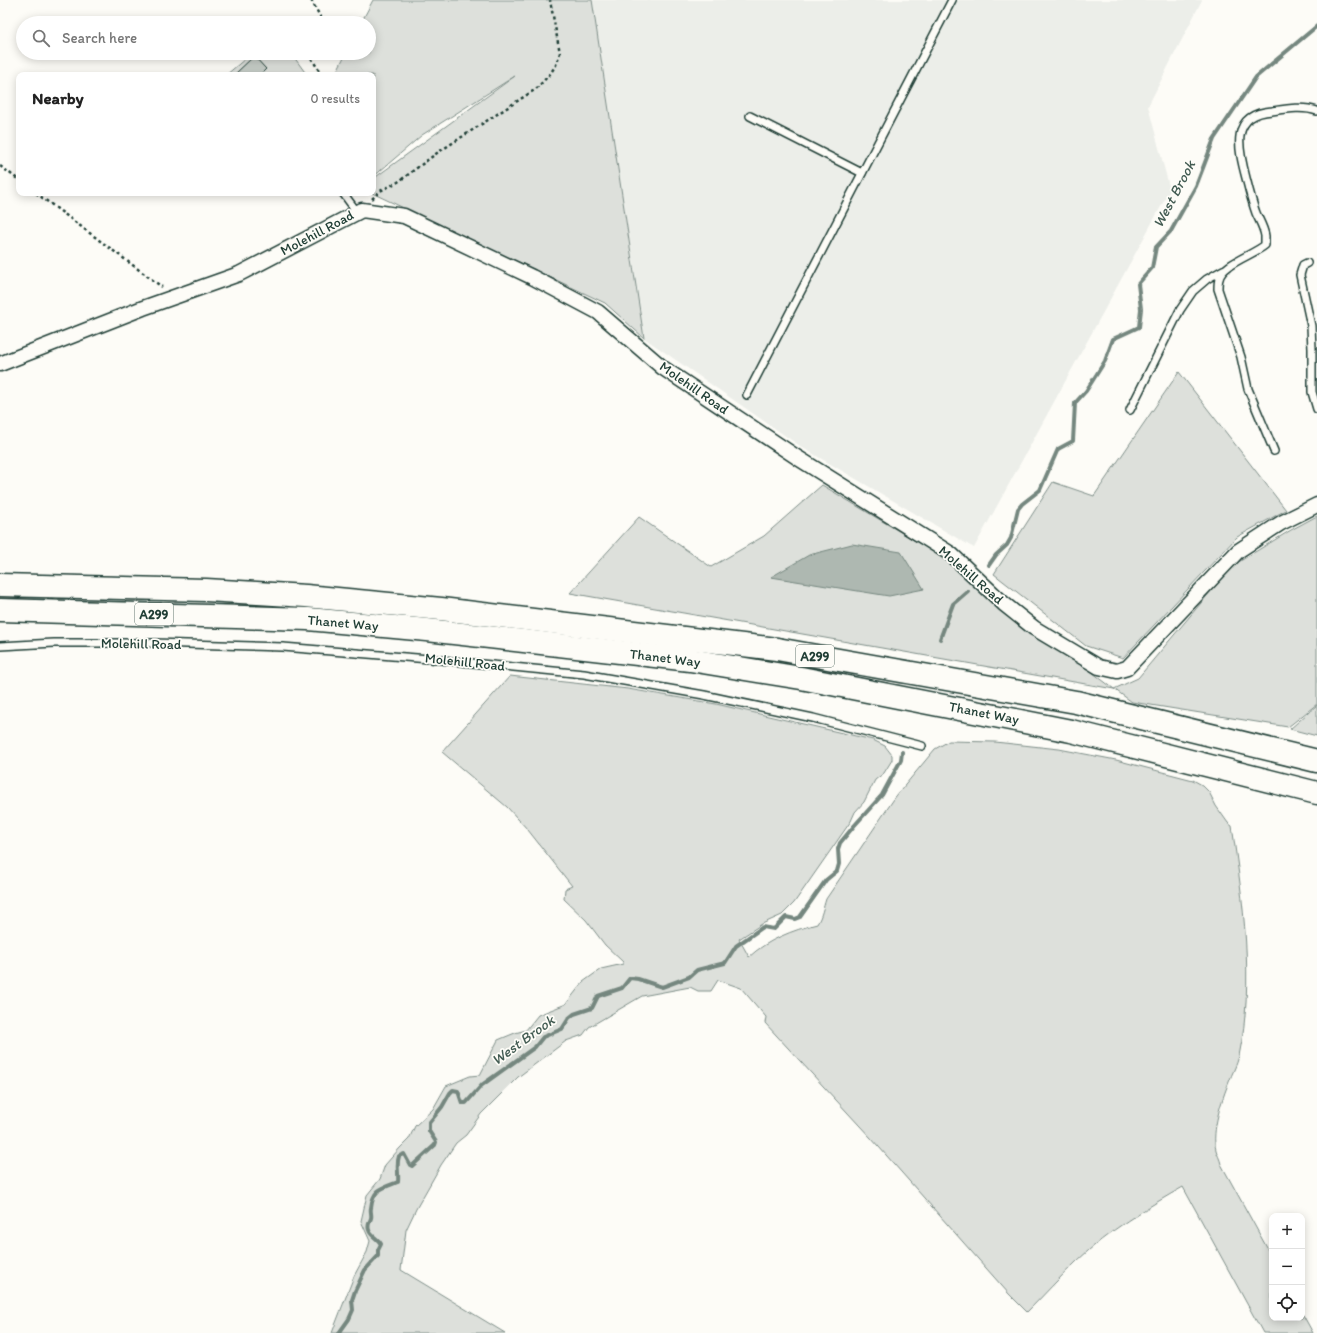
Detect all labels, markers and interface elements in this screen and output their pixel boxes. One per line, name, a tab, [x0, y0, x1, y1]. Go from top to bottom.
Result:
search box	[16, 16, 376, 60]
icon: search	[30, 27, 52, 49]
text: Search here	[62, 29, 137, 47]
text: Nearby	[32, 88, 84, 108]
text: 0 results	[310, 91, 360, 106]
water label: West Brook	[1149, 156, 1200, 231]
street label: Molehill Road	[277, 206, 357, 259]
street label: Molehill Road	[656, 358, 732, 418]
street label: Molehill Road	[935, 542, 1007, 608]
road number: A299	[135, 603, 173, 625]
street label: Thanet Way	[307, 611, 380, 635]
street label: Molehill Road	[101, 635, 182, 653]
street label: Thanet Way	[629, 645, 702, 671]
road number: A299	[796, 645, 834, 667]
street label: Molehill Road	[424, 649, 506, 675]
street label: Thanet Way	[948, 698, 1021, 728]
water label: West Brook	[488, 1010, 559, 1069]
map controls	[1269, 1213, 1305, 1321]
button: +	[1269, 1213, 1305, 1249]
button: −	[1269, 1249, 1305, 1285]
button: locate	[1269, 1285, 1305, 1321]

